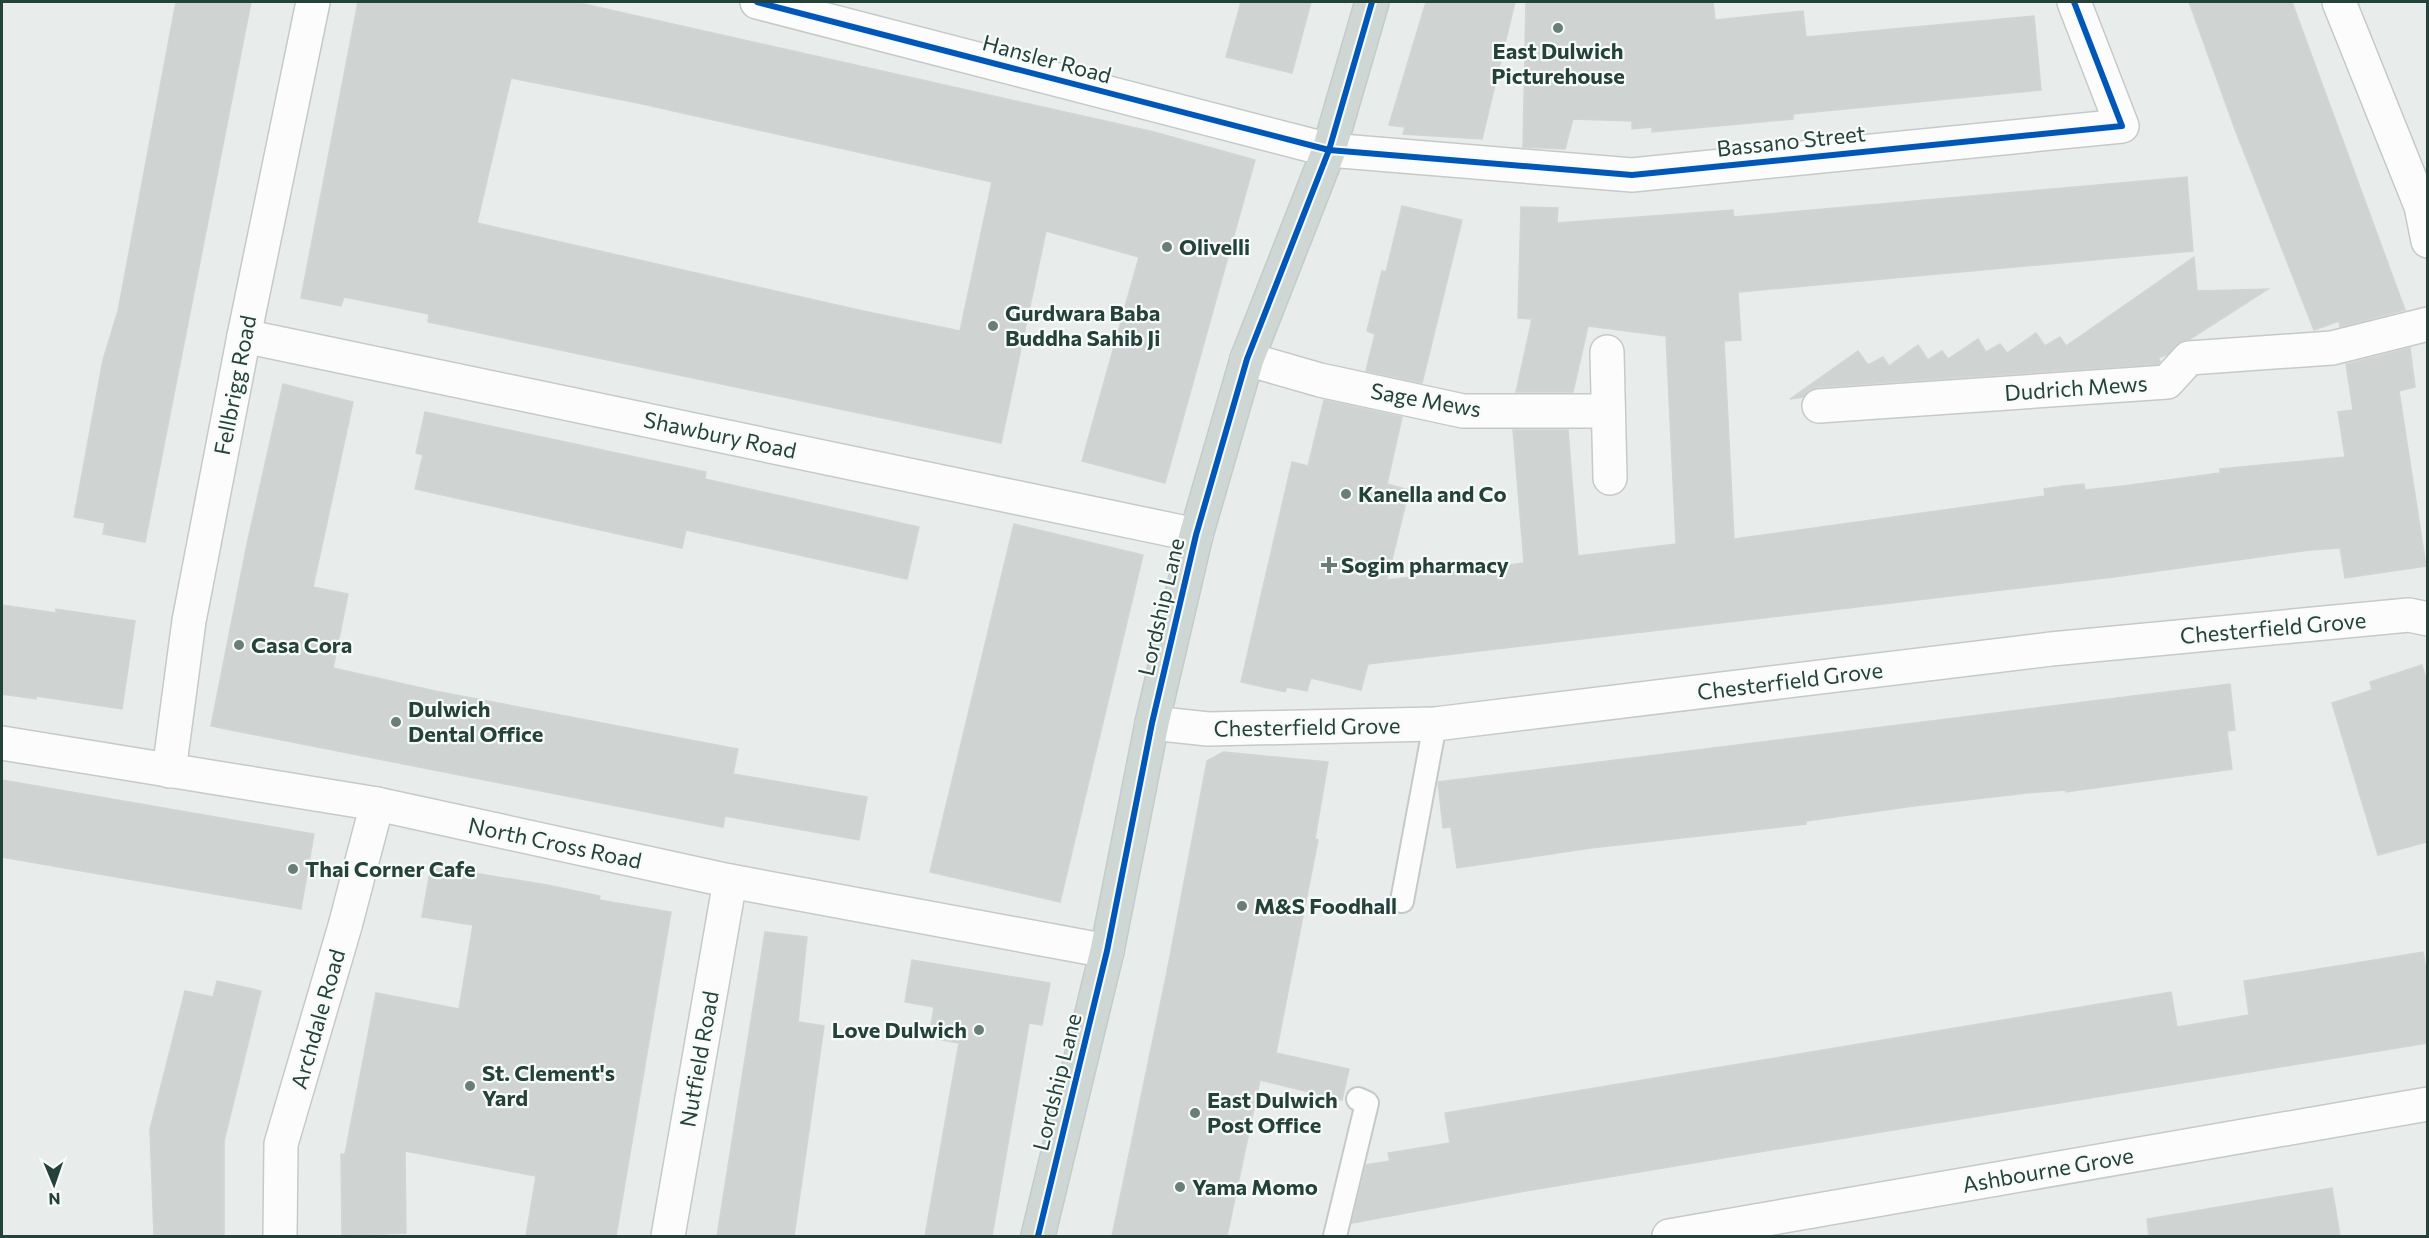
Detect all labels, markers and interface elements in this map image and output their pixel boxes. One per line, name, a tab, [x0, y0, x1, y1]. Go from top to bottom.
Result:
marker: East Dulwich Picturehouse	[1551, 21, 1565, 35]
street label: Hansler Road	[980, 28, 1114, 89]
place label: East Dulwich Picturehouse	[1491, 37, 1625, 89]
street label: Bassano Street	[1715, 119, 1867, 162]
place label: Olivelli	[1179, 233, 1250, 260]
marker: Olivelli	[1160, 240, 1174, 254]
place label: Gurdwara Baba Buddha Sahib Ji	[1005, 299, 1160, 351]
street label: Fellbrigg Road	[208, 313, 261, 457]
marker: Gurdwara Baba Buddha Sahib Ji	[986, 319, 1000, 333]
street label: Dudrich Mews	[2004, 369, 2148, 406]
street label: Sage Mews	[1369, 377, 1483, 423]
street label: Shawbury Road	[641, 405, 799, 464]
place label: Kanella and Co	[1358, 480, 1507, 507]
marker: Kanella and Co	[1339, 487, 1353, 501]
street label: Lordship Lane	[1132, 535, 1189, 678]
place label: Sogim pharmacy	[1341, 551, 1509, 578]
marker: Sogim pharmacy	[1322, 558, 1336, 572]
street label: Chesterfield Grove	[2179, 606, 2367, 649]
place label: Casa Cora	[251, 631, 352, 658]
marker: Casa Cora	[232, 638, 246, 652]
street label: Chesterfield Grove	[1696, 656, 1884, 705]
place label: Dulwich Dental Office	[408, 695, 543, 747]
street label: Chesterfield Grove	[1213, 711, 1401, 742]
marker: Dulwich Dental Office	[389, 715, 403, 729]
street label: North Cross Road	[466, 811, 644, 874]
place label: Thai Corner Cafe	[305, 855, 476, 882]
marker: Thai Corner Cafe	[286, 862, 300, 876]
place label: M&S Foodhall	[1254, 892, 1397, 919]
marker: M&S Foodhall	[1235, 899, 1249, 913]
street label: Archdale Road	[285, 946, 350, 1092]
street label: Nutfield Road	[673, 989, 724, 1129]
street label: Lordship Lane	[1026, 1010, 1087, 1153]
place label: Love Dulwich	[832, 1016, 967, 1043]
marker: Love Dulwich	[972, 1023, 986, 1037]
place label: St. Clement's Yard	[482, 1059, 615, 1111]
marker: St. Clement's Yard	[463, 1079, 477, 1093]
place label: East Dulwich Post Office	[1207, 1086, 1338, 1138]
marker: East Dulwich Post Office	[1188, 1106, 1202, 1120]
street label: Ashbourne Grove	[1960, 1141, 2136, 1198]
north arrow	[24, 1154, 84, 1214]
place label: Yama Momo	[1192, 1173, 1318, 1200]
marker: Yama Momo	[1173, 1180, 1187, 1194]
text: N	[48, 1190, 61, 1209]

